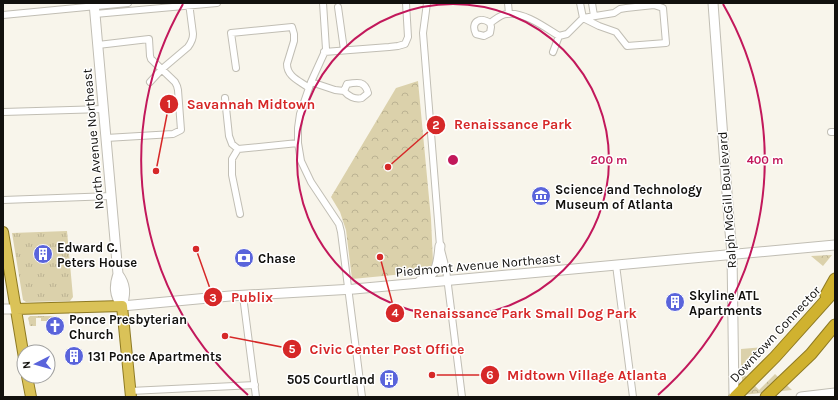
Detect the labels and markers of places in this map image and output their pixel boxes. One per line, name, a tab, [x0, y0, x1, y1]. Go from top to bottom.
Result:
callout: Savannah Midtown	[159, 91, 323, 117]
callout: Renaissance Park	[426, 112, 580, 138]
centre of rings	[446, 153, 460, 167]
place label: Science and Technology Museum of Atlanta	[555, 182, 703, 212]
museum icon: Science and Technology Museum of Atlanta	[530, 185, 552, 207]
place label: Edward C. Peters House	[57, 240, 137, 270]
building icon: Edward C. Peters House	[32, 243, 54, 265]
bank icon: Chase	[233, 247, 255, 269]
place label: Chase	[258, 251, 296, 266]
callout: Publix	[203, 284, 281, 310]
place label: Skyline ATL Apartments	[689, 288, 762, 318]
building icon: Skyline ATL Apartments	[664, 291, 686, 313]
callout: Renaissance Park Small Dog Park	[385, 300, 645, 326]
place label: Ponce Presbyterian Church	[69, 312, 187, 342]
church icon: Ponce Presbyterian Church	[44, 315, 66, 337]
callout: Civic Center Post Office	[282, 336, 473, 362]
building icon: 131 Ponce Apartments	[63, 345, 85, 367]
place label: 131 Ponce Apartments	[88, 349, 222, 364]
callout: Midtown Village Atlanta	[480, 362, 675, 388]
building icon: 505 Courtland	[378, 368, 400, 390]
place label: 505 Courtland	[287, 372, 375, 387]

